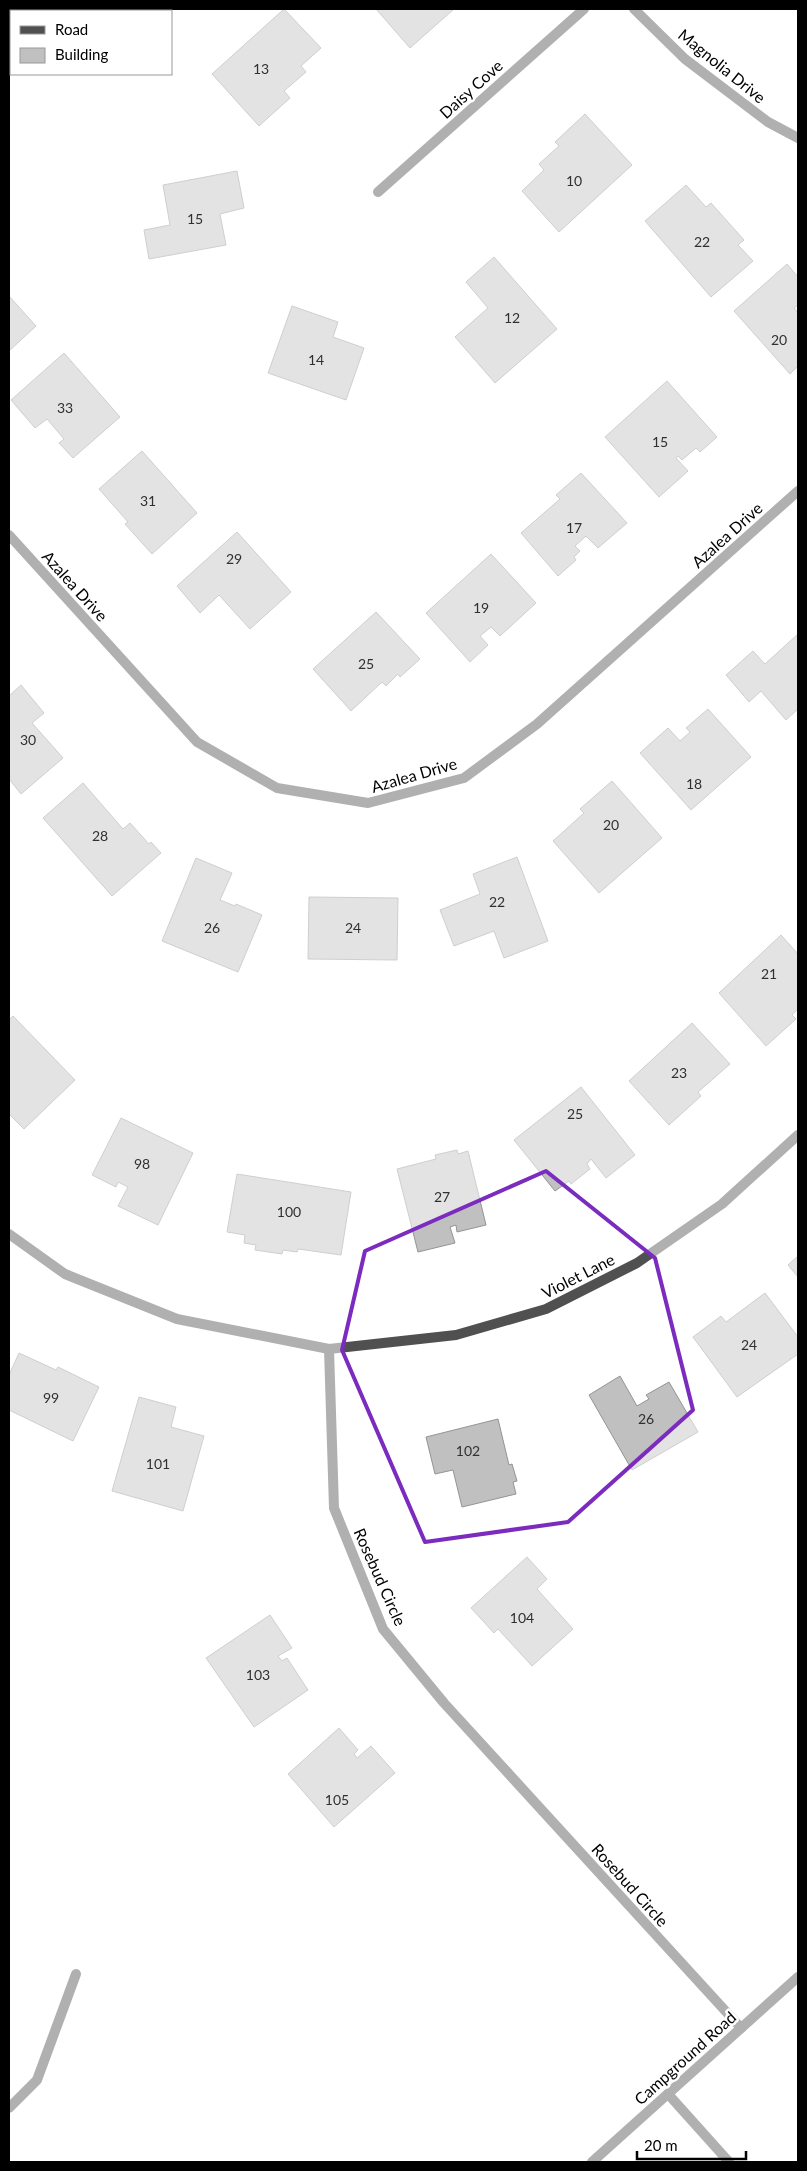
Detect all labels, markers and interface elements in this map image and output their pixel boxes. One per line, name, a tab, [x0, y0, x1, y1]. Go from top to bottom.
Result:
legend	[10, 10, 172, 75]
text: Road	[55, 20, 88, 38]
street label: Magnolia Drive	[675, 25, 770, 107]
text: Building	[55, 45, 108, 63]
street label: Daisy Cove	[435, 55, 506, 122]
house number: 13	[253, 60, 269, 77]
house number: 10	[566, 172, 582, 189]
house number: 15	[187, 210, 203, 227]
house number: 22	[694, 233, 710, 250]
house number: 12	[504, 309, 520, 326]
house number: 20	[771, 331, 787, 348]
house number: 14	[308, 351, 324, 368]
house number: 33	[57, 399, 73, 416]
house number: 15	[652, 433, 668, 450]
house number: 31	[140, 492, 156, 509]
street label: Azalea Drive	[687, 498, 766, 571]
house number: 17	[566, 519, 582, 536]
street label: Azalea Drive	[39, 546, 112, 625]
house number: 29	[226, 550, 242, 567]
house number: 19	[473, 599, 489, 616]
house number: 25	[358, 655, 374, 672]
house number: 30	[20, 731, 36, 748]
street label: Azalea Drive	[369, 753, 459, 796]
house number: 18	[686, 775, 702, 792]
house number: 20	[603, 816, 619, 833]
house number: 28	[92, 827, 108, 844]
house number: 22	[489, 893, 505, 910]
house number: 26	[204, 919, 220, 936]
house number: 24	[345, 919, 361, 936]
house number: 21	[761, 965, 777, 982]
house number: 23	[671, 1064, 687, 1081]
house number: 25	[567, 1105, 583, 1122]
house number: 98	[134, 1155, 150, 1172]
house number: 27	[434, 1188, 450, 1205]
house number: 100	[277, 1203, 301, 1220]
street label: Violet Lane	[538, 1249, 617, 1302]
house number: 24	[741, 1336, 757, 1353]
house number: 99	[43, 1389, 59, 1406]
house number: 26	[638, 1410, 654, 1427]
house number: 102	[456, 1442, 480, 1459]
house number: 101	[146, 1455, 170, 1472]
street label: Rosebud Circle	[350, 1525, 410, 1629]
house number: 104	[510, 1609, 534, 1626]
house number: 103	[246, 1666, 270, 1683]
house number: 105	[325, 1791, 349, 1808]
street label: Rosebud Circle	[588, 1839, 672, 1930]
street label: Campground Road	[630, 2007, 739, 2108]
scale bar	[637, 2128, 746, 2160]
text: 20 m	[644, 2136, 678, 2154]

